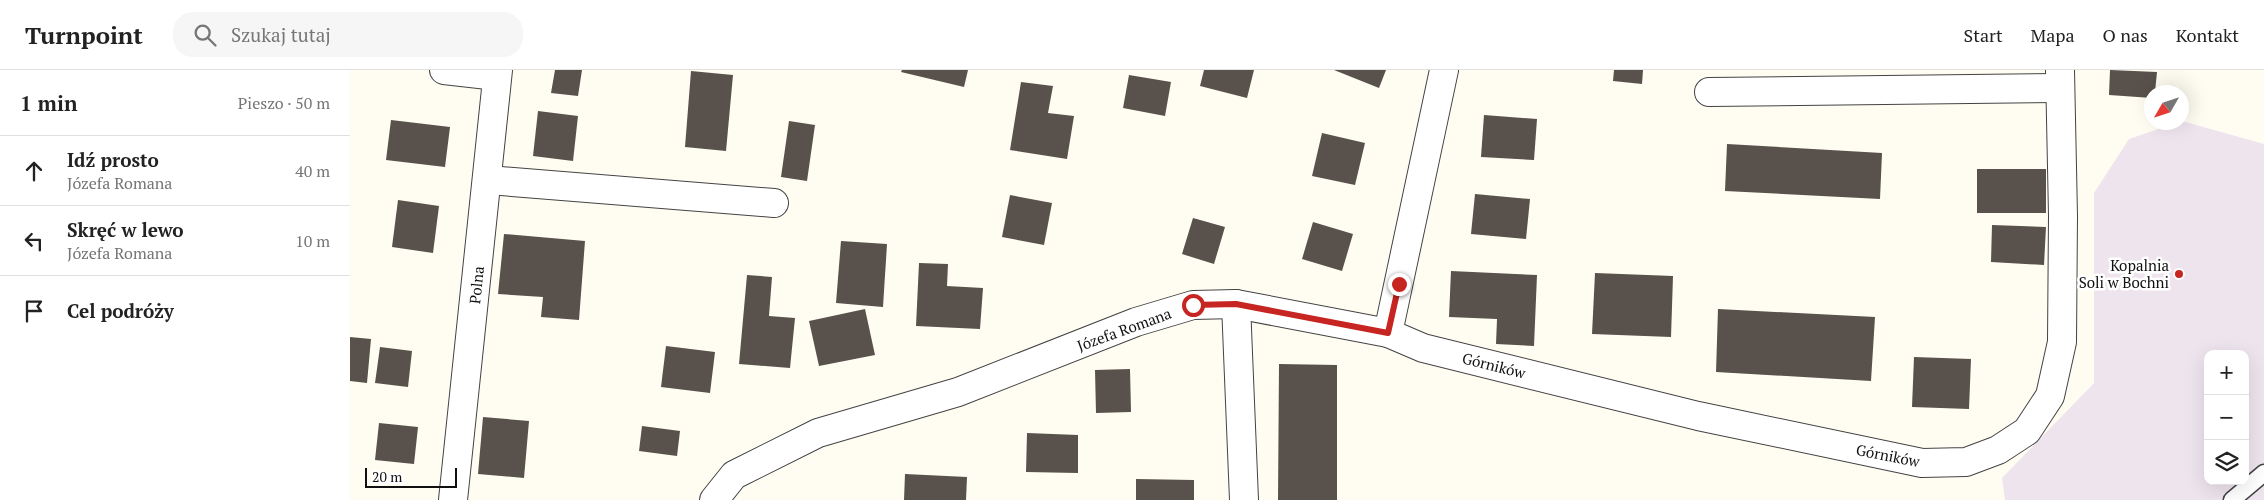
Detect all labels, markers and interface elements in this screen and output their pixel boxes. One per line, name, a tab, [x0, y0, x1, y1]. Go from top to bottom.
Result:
search box	[173, 12, 523, 57]
text: Turnpoint	[25, 19, 143, 51]
icon: search	[191, 21, 219, 49]
text: Szukaj tutaj	[231, 22, 331, 47]
text: Start	[1964, 23, 2003, 47]
text: Mapa	[2031, 23, 2075, 47]
text: O nas	[2103, 23, 2148, 47]
text: Kontakt	[2176, 23, 2239, 47]
north arrow	[2144, 85, 2189, 130]
text: 1 min	[20, 89, 77, 117]
text: Pieszo · 50 m	[238, 92, 330, 114]
text: Idź prosto	[67, 147, 159, 172]
icon: ahead	[20, 157, 48, 185]
text: 40 m	[295, 160, 330, 182]
text: Józefa Romana	[67, 172, 172, 194]
text: Skręć w lewo	[67, 217, 184, 242]
icon: left	[20, 227, 48, 255]
text: 10 m	[295, 230, 330, 252]
text: Józefa Romana	[67, 242, 172, 264]
place label: Kopalnia Soli w Bochni	[2079, 255, 2169, 292]
street label: Polna	[464, 265, 488, 305]
marker: Kopalnia Soli w Bochni	[2173, 268, 2185, 280]
route end	[1388, 273, 1411, 296]
route start	[1182, 294, 1205, 317]
icon: arrive	[20, 297, 48, 325]
text: Cel podróży	[67, 298, 174, 323]
street label: Józefa Romana	[1074, 303, 1174, 355]
street label: Górników	[1460, 348, 1529, 383]
map controls	[2204, 350, 2249, 485]
button: +	[2204, 350, 2249, 395]
button: −	[2204, 395, 2249, 440]
street label: Górników	[1854, 439, 1923, 471]
button: layers	[2204, 440, 2249, 485]
scale bar	[365, 465, 458, 488]
text: 20 m	[372, 467, 402, 486]

